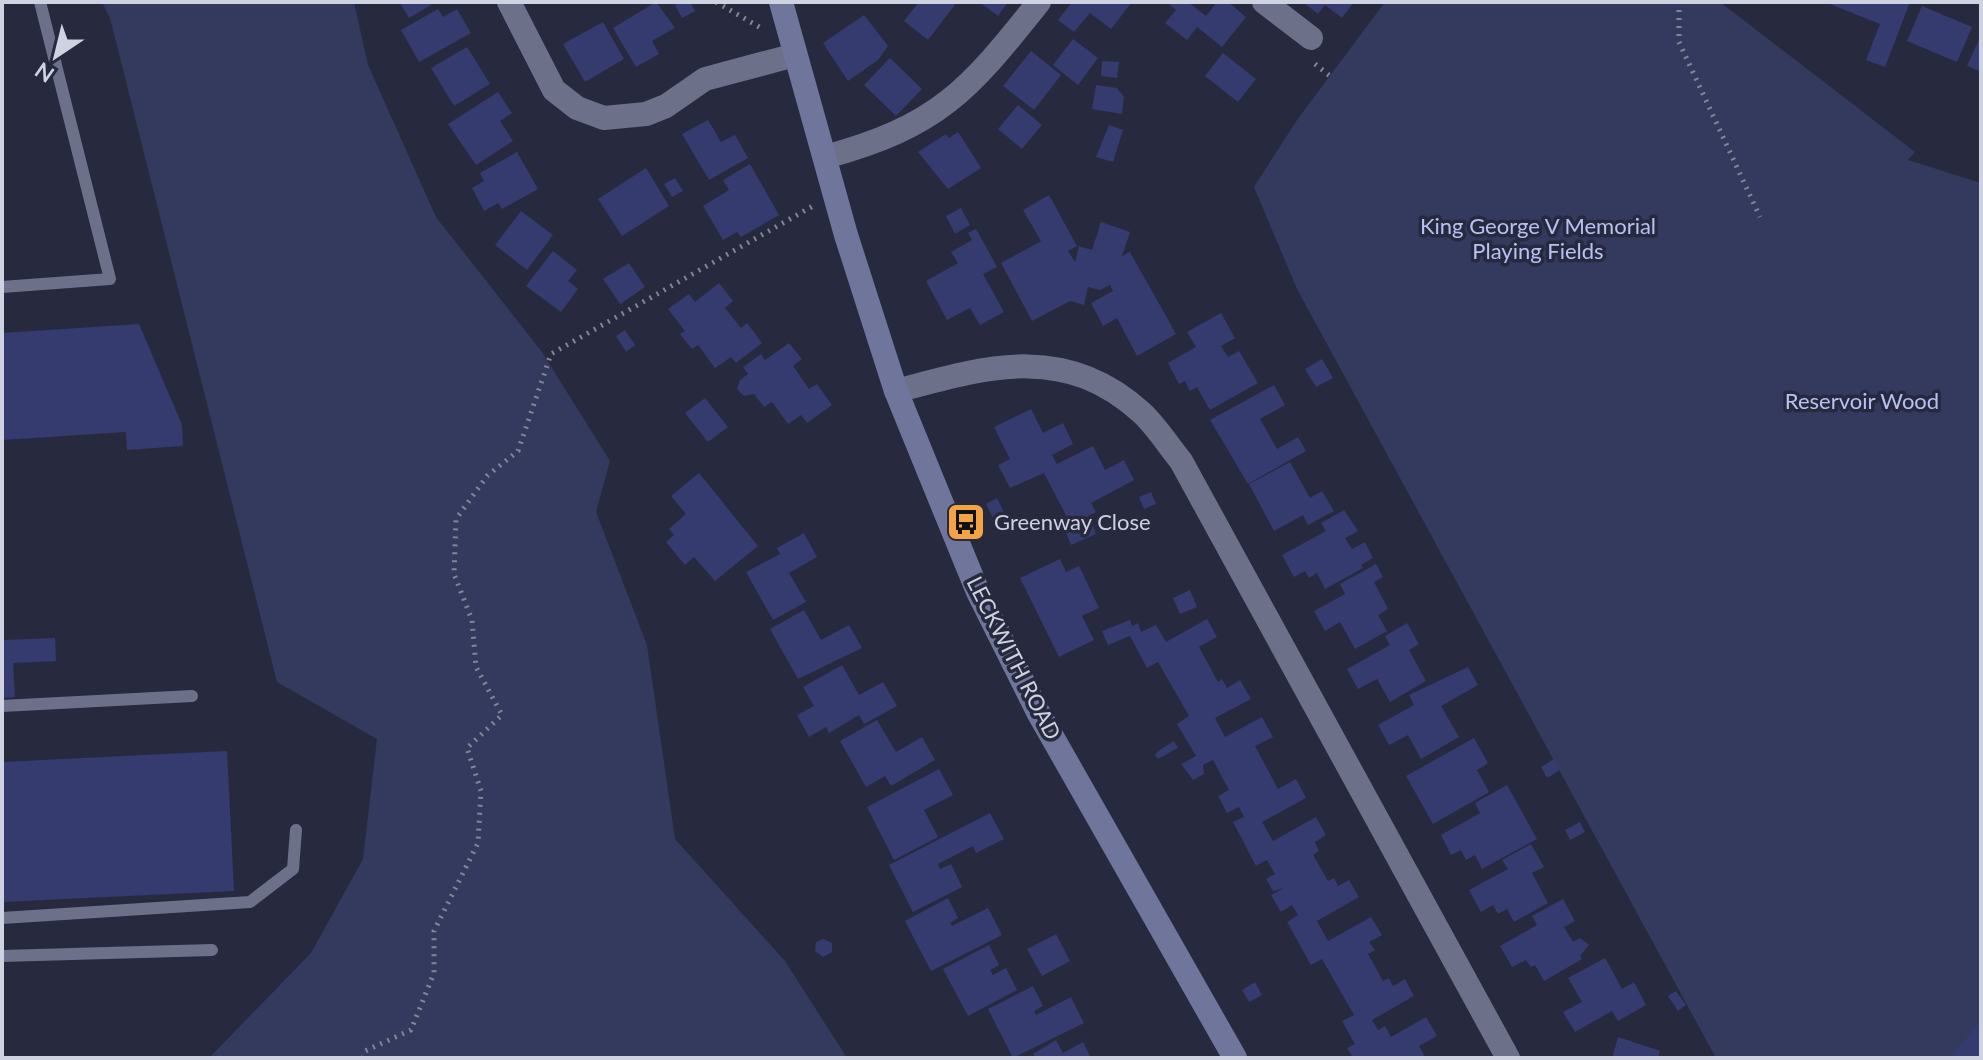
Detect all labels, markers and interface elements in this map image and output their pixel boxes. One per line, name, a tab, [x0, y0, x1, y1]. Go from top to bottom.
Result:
north arrow	[16, 16, 96, 96]
text: N	[30, 57, 59, 89]
park label: King George V Memorial Playing Fields	[1420, 212, 1656, 264]
park label: Reservoir Wood	[1785, 387, 1939, 414]
bus stop icon: Greenway Close	[945, 501, 987, 543]
place label: Greenway Close	[994, 508, 1151, 535]
street label: LECKWITH ROAD	[962, 572, 1067, 744]

